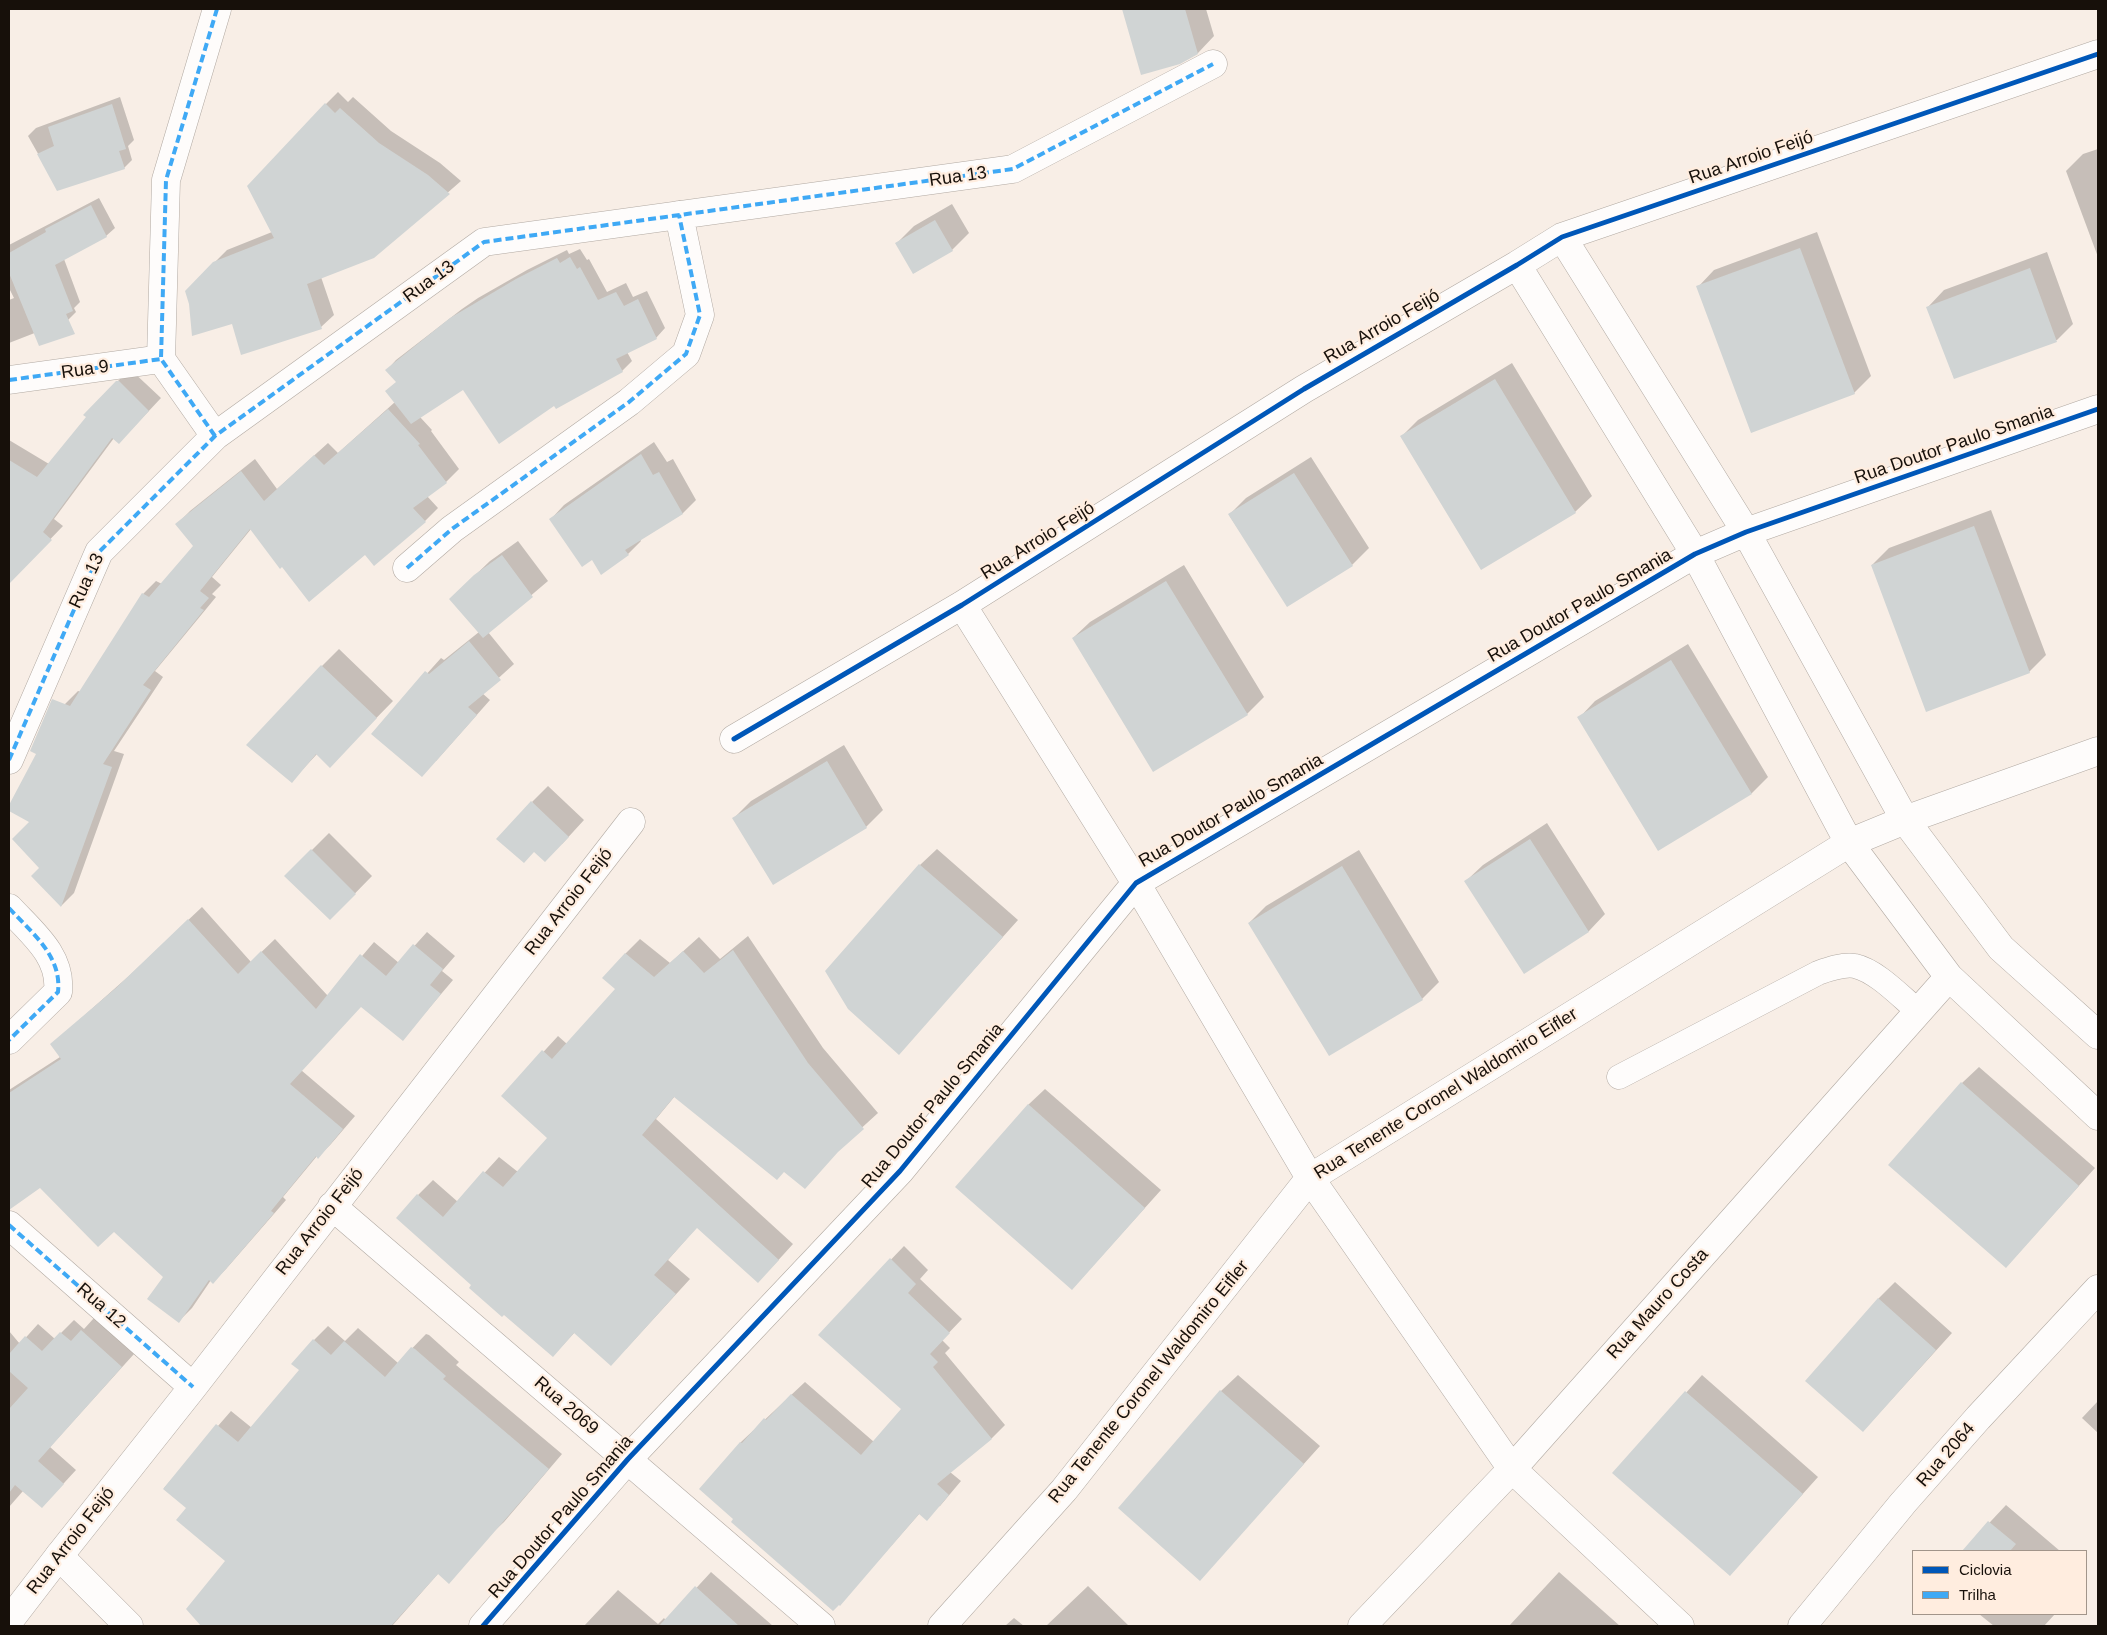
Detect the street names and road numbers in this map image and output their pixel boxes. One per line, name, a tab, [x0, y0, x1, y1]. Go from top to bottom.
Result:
street label: Rua Arroio Feijó	[1686, 127, 1816, 189]
street label: Rua 13	[928, 162, 988, 192]
street label: Rua 13	[399, 256, 459, 308]
street label: Rua Arroio Feijó	[1320, 285, 1444, 369]
street label: Rua 9	[60, 356, 110, 384]
street label: Rua Doutor Paulo Smania	[1852, 401, 2056, 489]
street label: Rua Arroio Feijó	[977, 497, 1099, 585]
street label: Rua Doutor Paulo Smania	[1484, 544, 1676, 668]
street label: Rua 13	[65, 550, 109, 612]
street label: Rua Doutor Paulo Smania	[1135, 749, 1327, 873]
street label: Rua Arroio Feijó	[520, 844, 618, 960]
street label: Rua Tenente Coronel Waldomiro Eifler	[1310, 1004, 1582, 1184]
street label: Rua Doutor Paulo Smania	[858, 1019, 1008, 1193]
street label: Rua Arroio Feijó	[271, 1164, 369, 1280]
street label: Rua Mauro Costa	[1603, 1244, 1713, 1364]
street label: Rua Tenente Coronel Waldomiro Eifler	[1044, 1256, 1254, 1508]
street label: Rua 12	[72, 1279, 130, 1333]
street label: Rua 2069	[529, 1372, 603, 1440]
street label: Rua 2064	[1912, 1418, 1980, 1492]
street label: Rua Doutor Paulo Smania	[484, 1431, 638, 1603]
street label: Rua Arroio Feijó	[22, 1483, 120, 1599]

